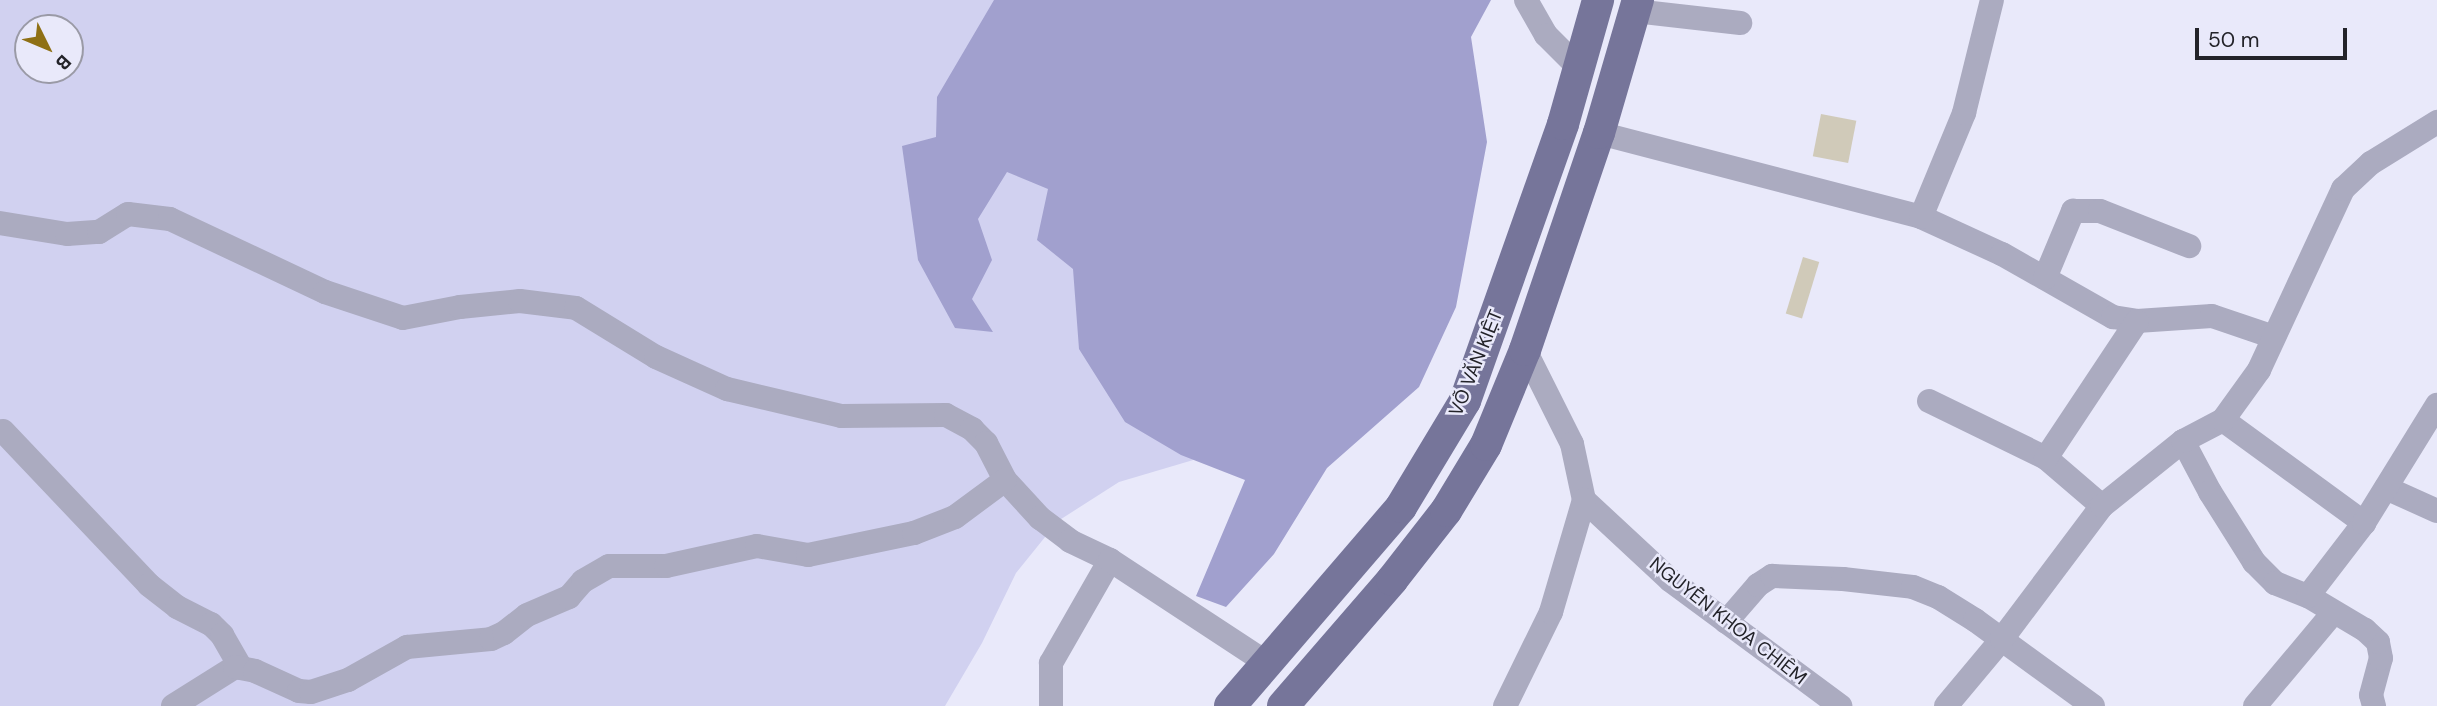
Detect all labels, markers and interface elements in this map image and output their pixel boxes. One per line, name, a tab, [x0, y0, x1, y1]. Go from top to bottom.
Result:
north arrow	[14, 14, 84, 84]
scale bar	[2199, 14, 2351, 58]
text: 50 m	[2208, 26, 2259, 54]
text: B	[50, 49, 77, 75]
street label: VÕ VĂN KIỆT	[1444, 307, 1508, 419]
street label: NGUYỄN KHOA CHIÊM	[1645, 553, 1811, 689]

